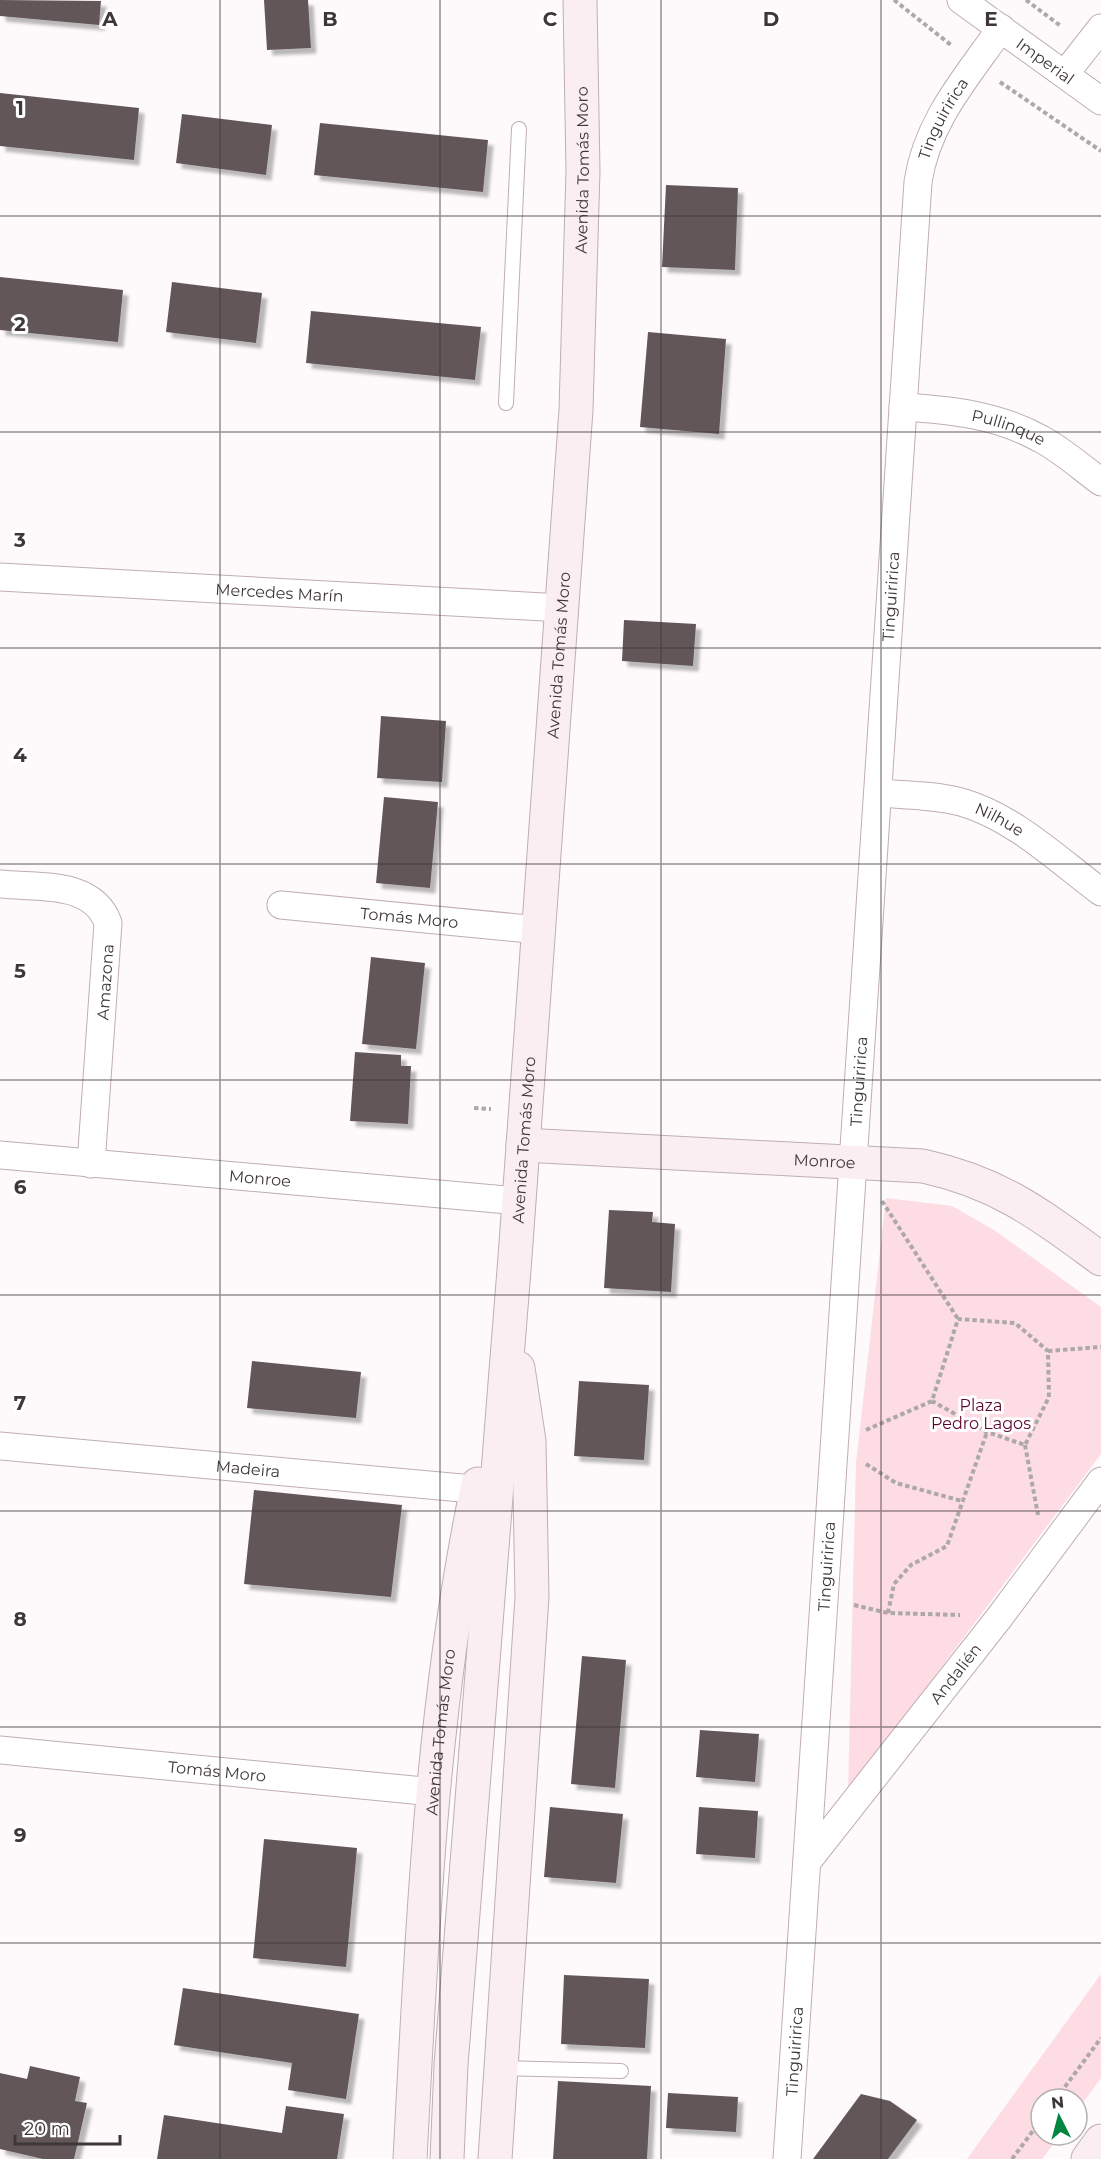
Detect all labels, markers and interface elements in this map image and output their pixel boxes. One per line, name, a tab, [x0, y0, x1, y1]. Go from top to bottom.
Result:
text: A	[101, 7, 118, 31]
text: B	[322, 7, 338, 31]
text: C	[543, 7, 558, 31]
text: D	[763, 7, 779, 31]
text: E	[984, 7, 998, 31]
street label: Imperial	[1012, 34, 1078, 88]
street label: Tinguiririca	[914, 74, 972, 162]
street label: Avenida Tomás Moro	[572, 86, 593, 254]
text: 1	[16, 96, 24, 120]
text: 2	[14, 312, 26, 336]
street label: Pullinque	[970, 406, 1049, 450]
text: 3	[13, 528, 26, 552]
street label: Tinguiririca	[879, 551, 903, 642]
street label: Avenida Tomás Moro	[543, 571, 574, 739]
street label: Mercedes Marín	[215, 580, 344, 606]
text: 4	[13, 743, 27, 767]
street label: Nilhue	[972, 799, 1028, 840]
street label: Tomás Moro	[359, 904, 459, 932]
street label: Amazona	[93, 943, 118, 1021]
text: 5	[14, 959, 26, 983]
street label: Tinguiririca	[846, 1036, 871, 1127]
street label: Avenida Tomás Moro	[508, 1056, 539, 1224]
street label: Monroe	[793, 1150, 856, 1172]
street label: Monroe	[228, 1166, 292, 1191]
text: 6	[14, 1175, 27, 1199]
text: 7	[14, 1391, 26, 1415]
park label: Plaza Pedro Lagos	[931, 1396, 1031, 1433]
street label: Madeira	[215, 1457, 281, 1481]
street label: Tinguiririca	[814, 1521, 839, 1612]
text: 8	[13, 1607, 27, 1631]
street label: Andalién	[926, 1640, 985, 1708]
street label: Avenida Tomás Moro	[422, 1648, 459, 1816]
street label: Tomás Moro	[167, 1757, 267, 1786]
text: 9	[14, 1823, 26, 1847]
street label: Tinguiririca	[782, 2006, 807, 2097]
north arrow	[1029, 2087, 1089, 2147]
text: N	[1050, 2092, 1065, 2113]
scale bar	[15, 2108, 120, 2146]
text: 20 m	[24, 2118, 70, 2140]

